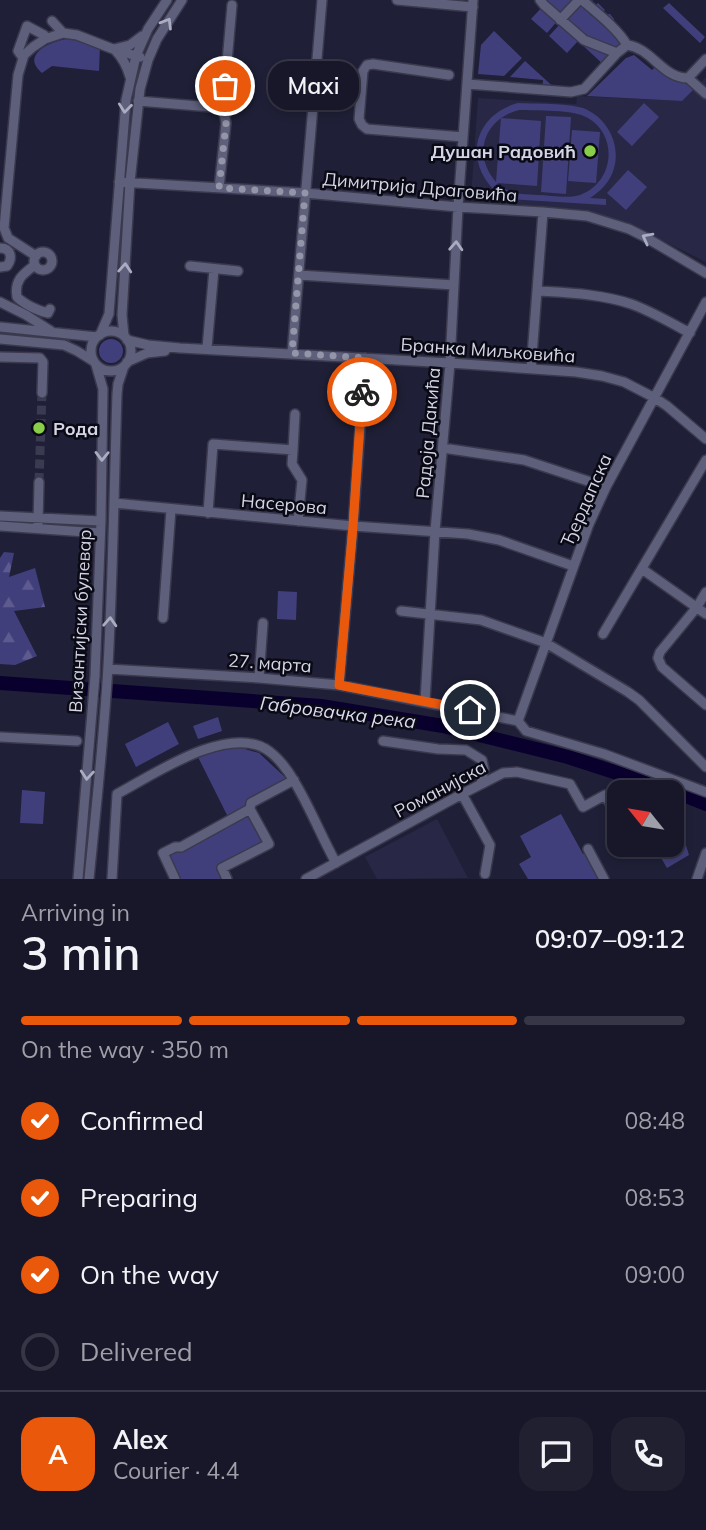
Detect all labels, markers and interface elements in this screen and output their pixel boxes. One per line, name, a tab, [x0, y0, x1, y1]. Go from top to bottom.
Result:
one-way arrow	[159, 17, 172, 30]
pin	[195, 56, 255, 116]
callout: Maxi	[267, 62, 358, 110]
icon: bag	[206, 67, 244, 105]
text: Maxi	[287, 71, 340, 100]
one-way arrow	[118, 102, 133, 114]
place label: Душан Радовић	[431, 140, 576, 163]
marker: Душан Радовић	[582, 143, 598, 159]
street label: Димитрија Драговића	[322, 167, 518, 207]
one-way arrow	[642, 233, 654, 247]
one-way arrow	[448, 240, 463, 251]
one-way arrow	[117, 263, 132, 274]
street label: Бранка Миљковића	[400, 332, 576, 368]
courier	[327, 357, 397, 427]
street label: Радоја Дакића	[411, 366, 445, 500]
icon: bike	[343, 373, 381, 411]
place label: Рода	[53, 417, 98, 440]
marker: Рода	[31, 420, 47, 436]
street label: Ђердапска	[555, 450, 617, 550]
one-way arrow	[94, 452, 110, 462]
street label: Насерова	[240, 489, 328, 519]
street label: Византијски булевар	[64, 529, 96, 713]
one-way arrow	[102, 616, 117, 627]
street label: 27. марта	[227, 649, 313, 677]
pin	[440, 680, 500, 740]
water label: Габровачка река	[259, 691, 417, 733]
icon: home	[451, 691, 489, 729]
street label: Романијска	[390, 755, 490, 823]
one-way arrow	[80, 770, 95, 781]
north arrow	[607, 780, 684, 858]
map controls	[607, 780, 684, 857]
text: Arriving in	[21, 898, 130, 927]
text: 09:07–09:12	[535, 922, 685, 955]
text: 3 min	[21, 924, 140, 982]
text: On the way · 350 m	[21, 1035, 229, 1064]
icon: check	[21, 1102, 59, 1140]
text: Confirmed	[80, 1104, 204, 1137]
text: 08:48	[625, 1106, 685, 1135]
icon: check	[21, 1179, 59, 1217]
text: Preparing	[80, 1181, 198, 1214]
text: 08:53	[625, 1183, 685, 1212]
icon: check	[21, 1256, 59, 1294]
text: On the way	[80, 1258, 219, 1291]
text: 09:00	[625, 1260, 685, 1289]
text: Delivered	[80, 1335, 193, 1368]
button: chat	[519, 1417, 593, 1491]
button: phone	[611, 1417, 685, 1491]
text: Alex	[113, 1423, 168, 1456]
text: A	[48, 1438, 68, 1471]
text: Courier · 4.4	[113, 1456, 239, 1485]

